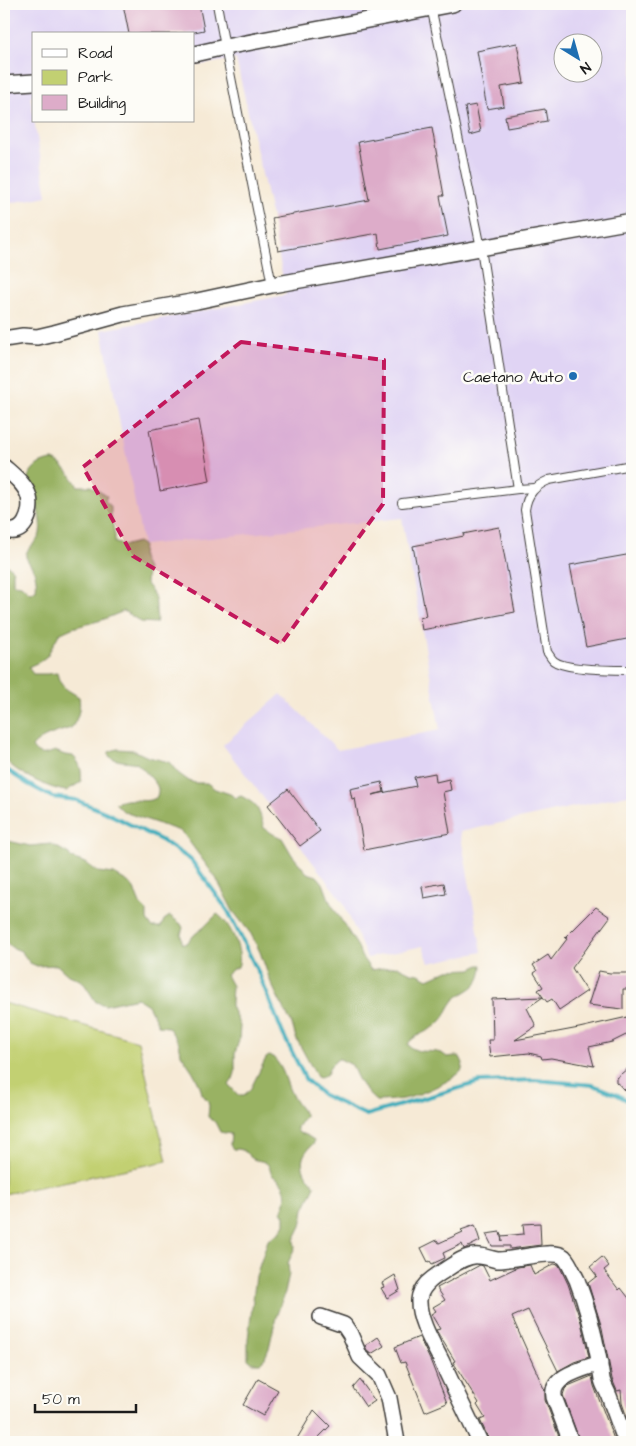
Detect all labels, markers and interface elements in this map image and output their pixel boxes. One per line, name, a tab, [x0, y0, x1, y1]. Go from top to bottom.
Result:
legend	[32, 32, 195, 122]
north arrow	[554, 32, 604, 82]
text: Road	[78, 43, 113, 64]
text: N	[576, 57, 595, 78]
text: Park	[78, 67, 113, 88]
text: Building	[78, 93, 126, 115]
place label: Caetano Auto	[463, 366, 563, 388]
marker: Caetano Auto	[567, 370, 579, 382]
scale bar	[35, 1381, 136, 1413]
text: 50 m	[42, 1389, 80, 1410]

